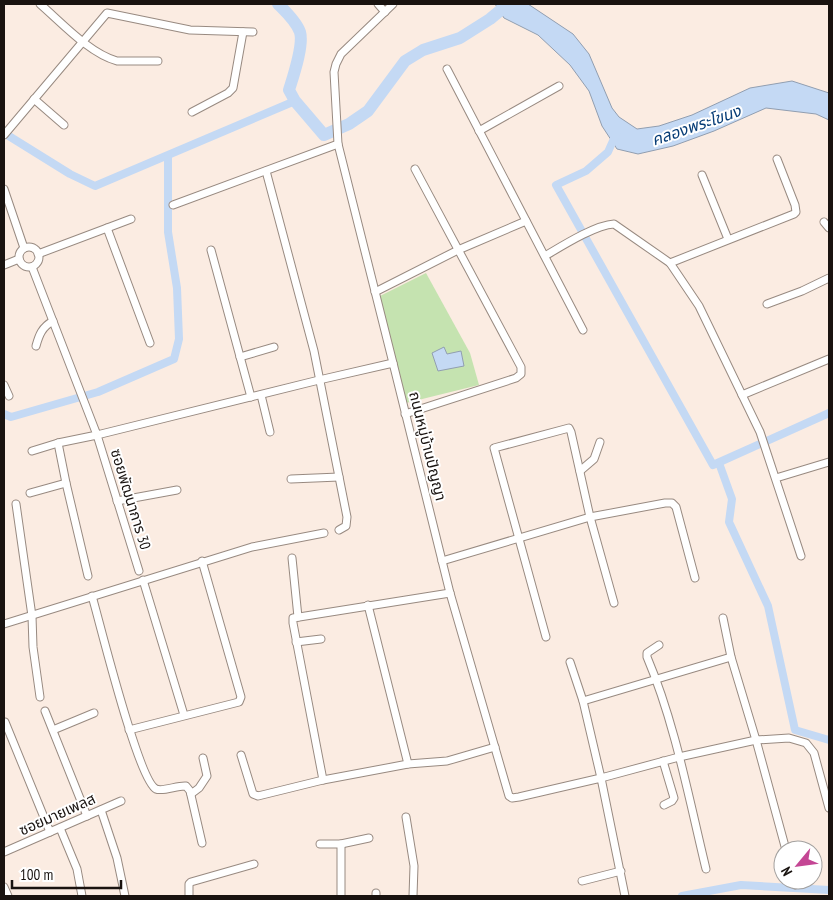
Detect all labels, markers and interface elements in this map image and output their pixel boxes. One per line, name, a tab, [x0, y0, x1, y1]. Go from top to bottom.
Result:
water label: คลองพระโขนง	[649, 100, 745, 150]
street label: ถนนหมู่บ้านปัญญา	[405, 389, 451, 503]
street label: ซอยพัฒนาการ 30	[107, 446, 155, 552]
street label: ซอยมายเพลส	[16, 789, 99, 839]
north arrow	[773, 840, 823, 890]
scale bar	[12, 858, 121, 890]
text: N	[777, 864, 796, 879]
text: 100 m	[20, 865, 53, 884]

